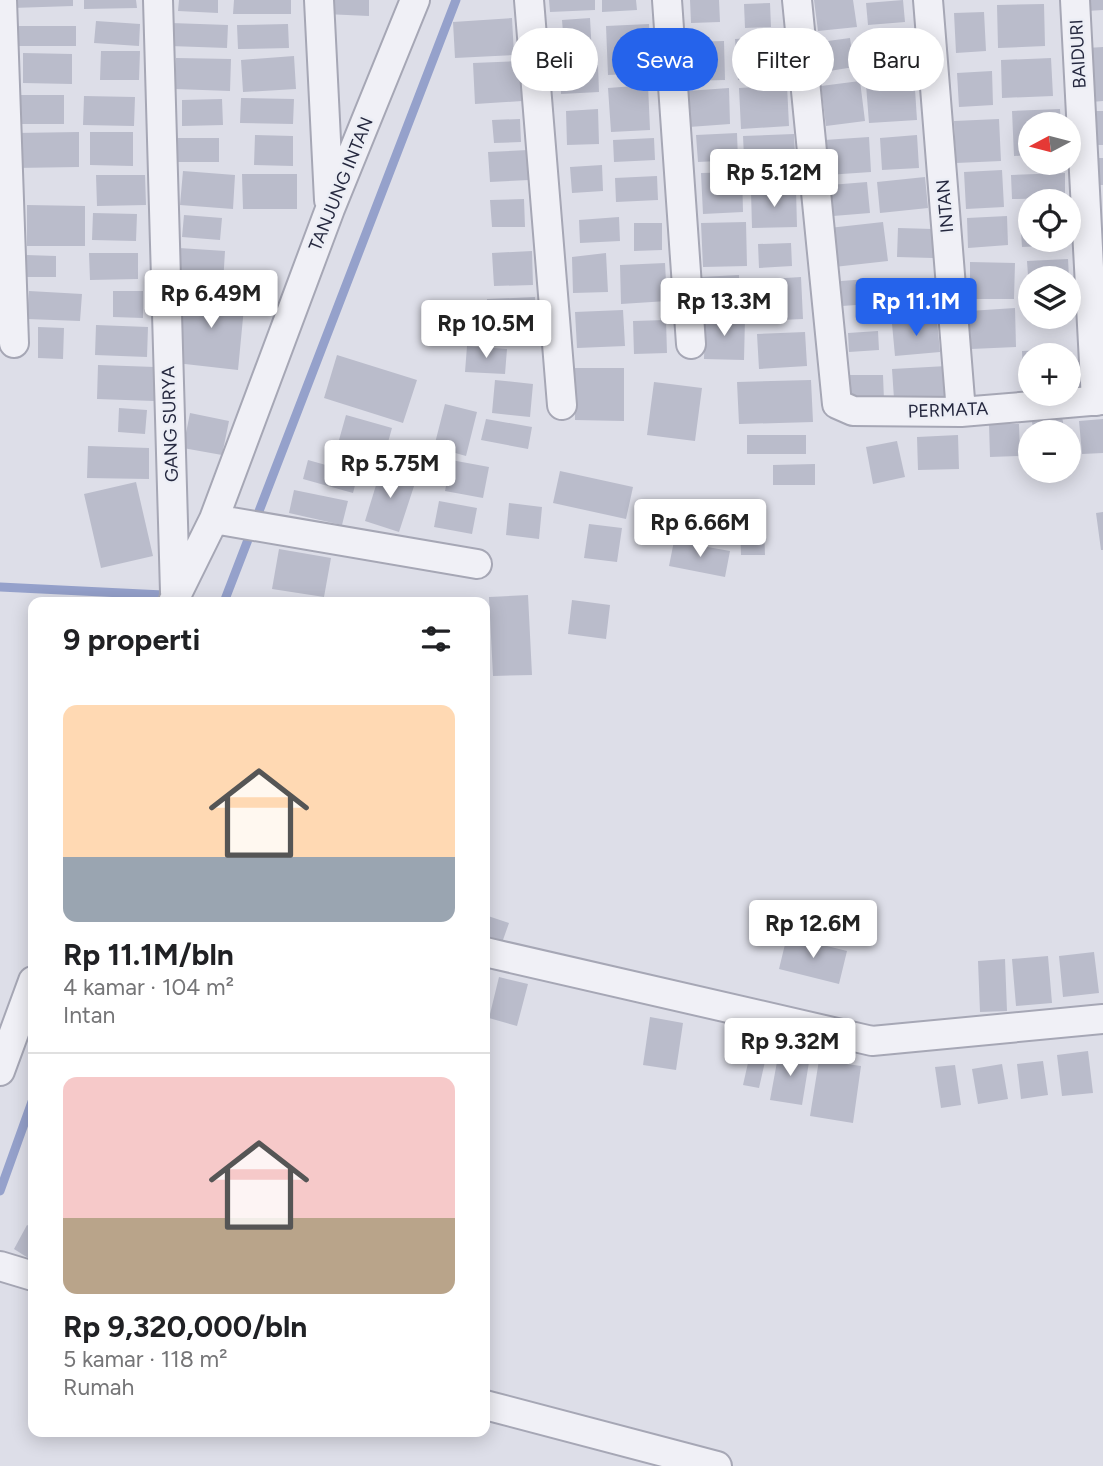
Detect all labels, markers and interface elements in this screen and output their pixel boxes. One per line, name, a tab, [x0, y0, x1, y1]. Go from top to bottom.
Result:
street label: BAIDURI	[1065, 19, 1091, 89]
chip: Beli	[511, 28, 598, 91]
chip: Sewa	[612, 28, 718, 91]
chip: Filter	[732, 28, 834, 91]
chip: Baru	[848, 28, 944, 91]
north arrow	[1018, 112, 1082, 175]
map controls	[1018, 112, 1081, 483]
street label: TANJUNG INTAN	[304, 114, 378, 254]
pin: Rp 5.12M	[702, 150, 846, 209]
text: Rp 5.12M	[726, 158, 822, 186]
street label: INTAN	[932, 178, 958, 234]
button: locate	[1018, 189, 1081, 252]
button: layers	[1018, 266, 1081, 329]
pin: Rp 6.49M	[139, 270, 283, 330]
pin: Rp 13.3M	[652, 278, 796, 338]
pin: Rp 11.1M	[844, 278, 988, 338]
text: Rp 6.49M	[161, 279, 261, 307]
text: Rp 13.3M	[677, 287, 771, 315]
text: Rp 11.1M	[872, 287, 960, 315]
pin: Rp 10.5M	[414, 300, 558, 360]
text: Rp 10.5M	[437, 309, 535, 337]
button: +	[1018, 343, 1081, 406]
street label: GANG SURYA	[157, 366, 183, 482]
street label: PERMATA	[907, 398, 989, 422]
button: −	[1018, 420, 1081, 483]
pin: Rp 5.75M	[318, 440, 462, 500]
text: Rp 5.75M	[340, 449, 440, 477]
pin: Rp 6.66M	[628, 500, 772, 559]
text: Rp 6.66M	[650, 508, 750, 536]
icon: filters	[417, 620, 455, 658]
text: 9 properti	[63, 621, 200, 658]
icon: home	[196, 750, 322, 876]
pin: Rp 12.6M	[741, 900, 885, 960]
text: Rp 12.6M	[765, 909, 861, 937]
text: Rp 11.1M/bln	[63, 936, 234, 973]
text: 4 kamar · 104 m²	[63, 973, 234, 1001]
text: Intan	[63, 1001, 115, 1029]
pin: Rp 9.32M	[718, 1018, 862, 1078]
text: Rp 9.32M	[741, 1027, 840, 1055]
icon: home	[196, 1122, 322, 1248]
text: Rp 9,320,000/bln	[63, 1308, 307, 1345]
text: 5 kamar · 118 m²	[63, 1345, 228, 1373]
text: Rumah	[63, 1373, 134, 1401]

